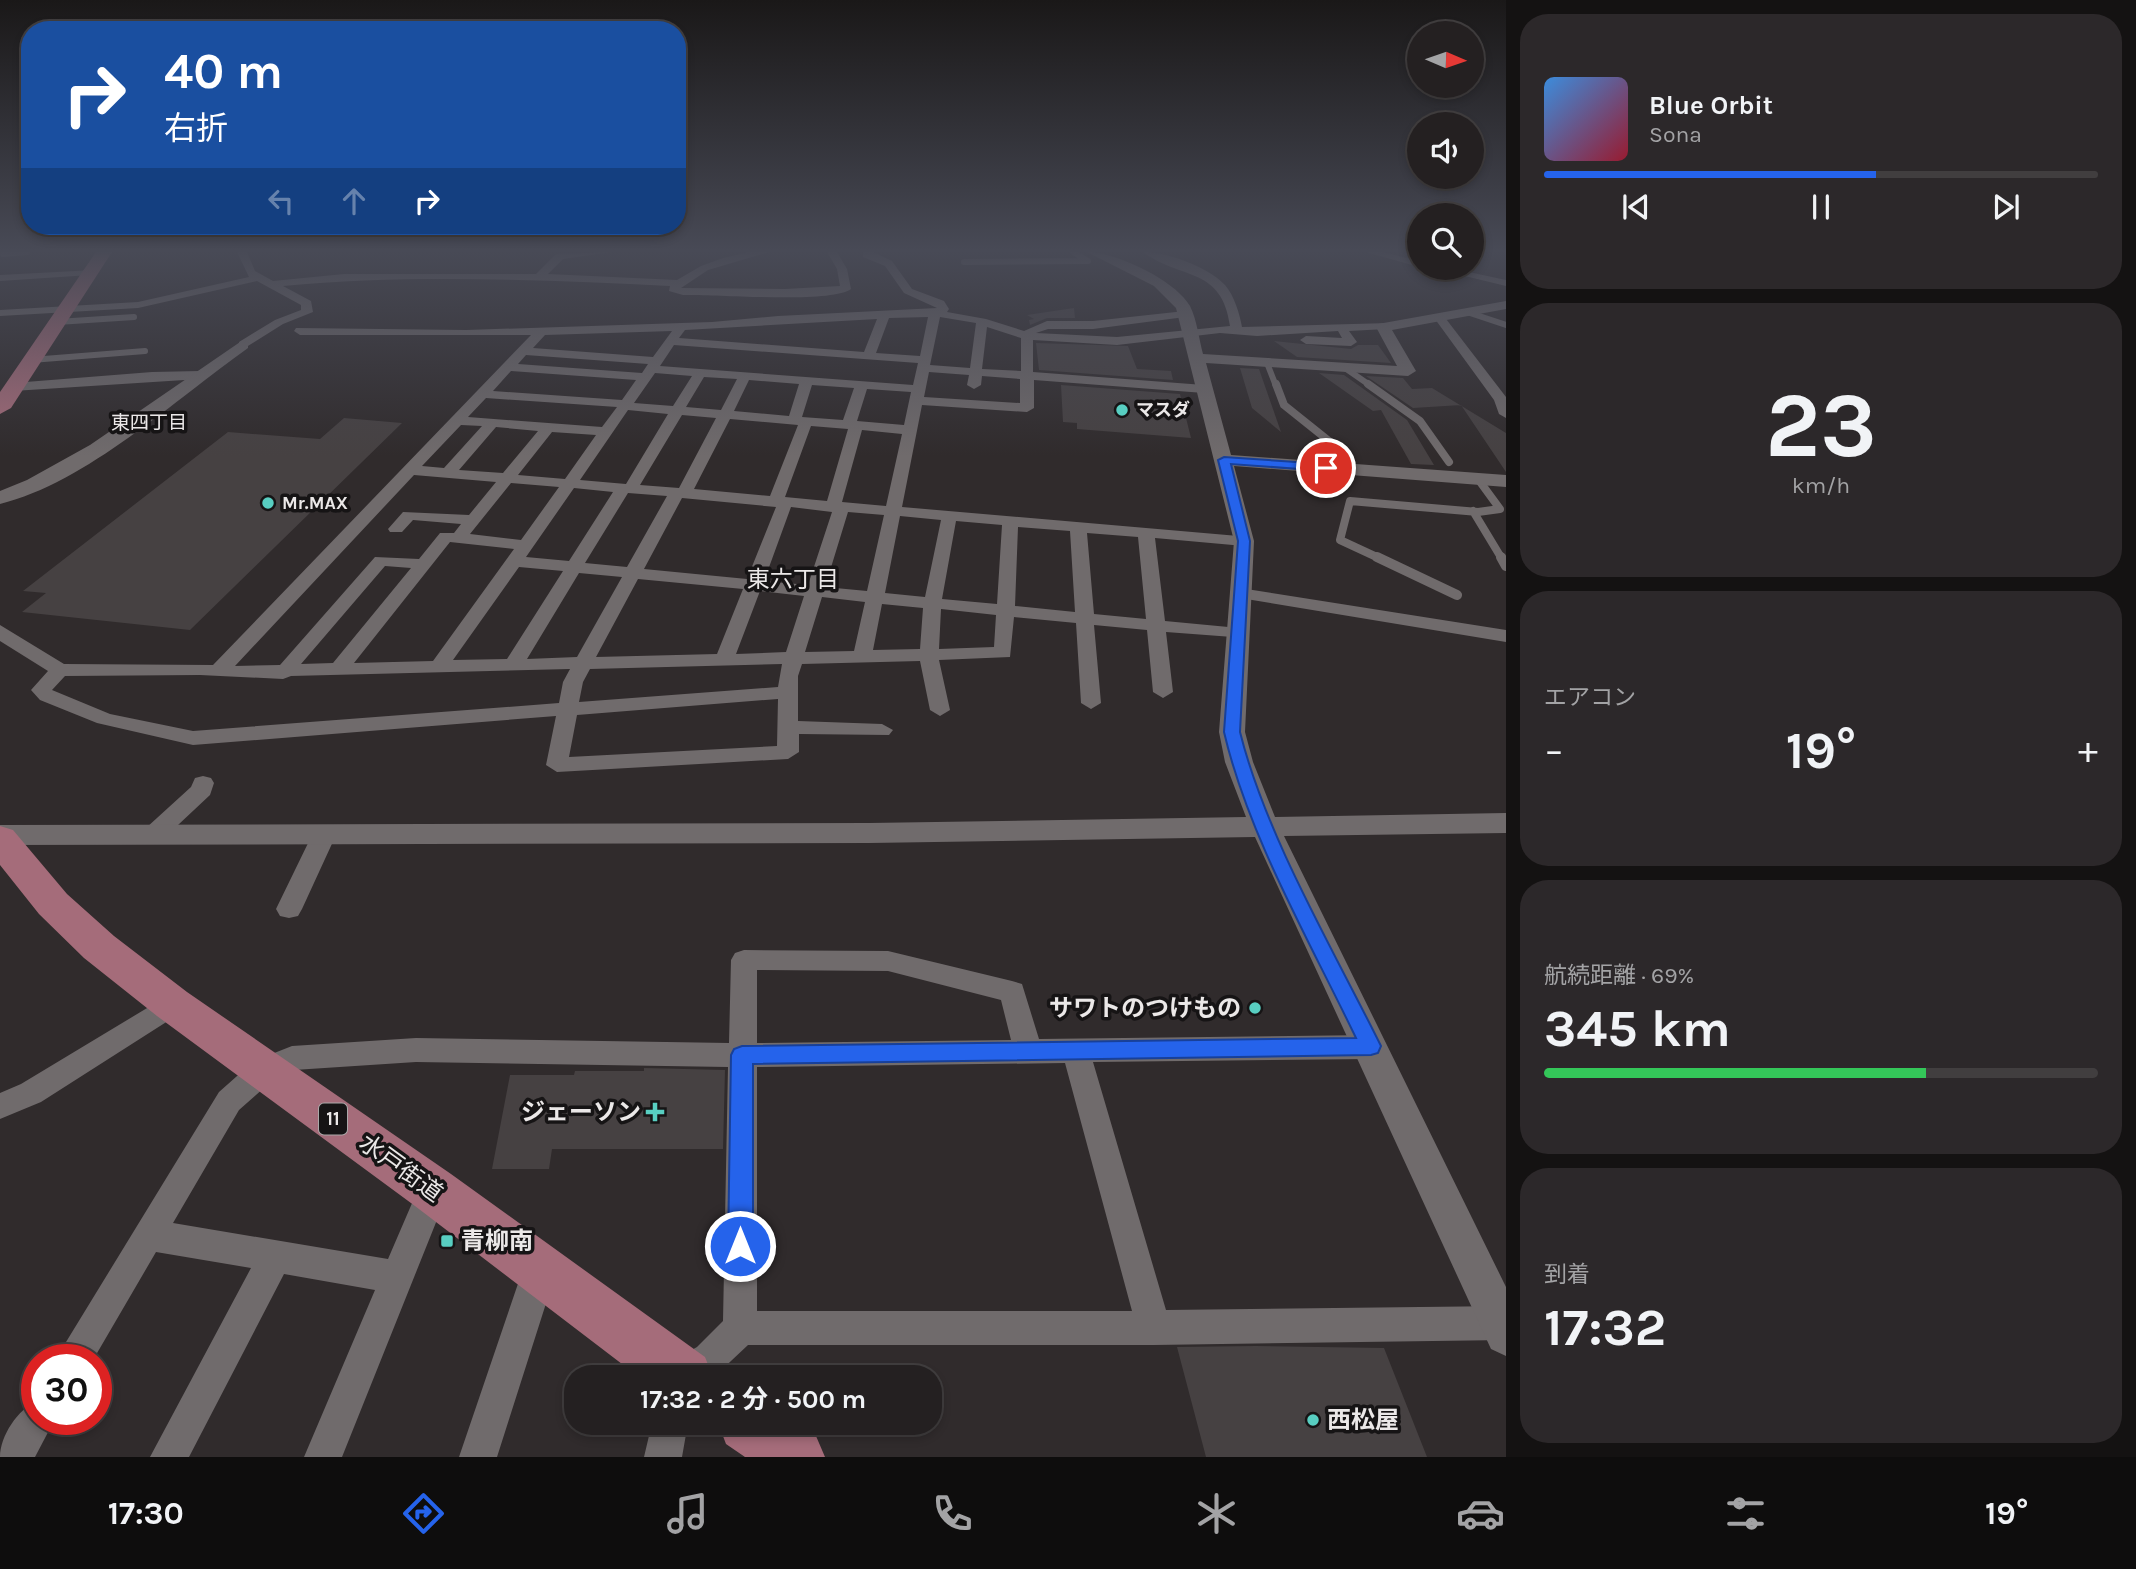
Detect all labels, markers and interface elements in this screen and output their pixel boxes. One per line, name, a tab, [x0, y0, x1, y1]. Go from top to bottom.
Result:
north arrow	[1407, 21, 1484, 98]
map controls	[1407, 21, 1484, 280]
text: 40 m	[164, 43, 283, 100]
icon: right	[49, 49, 140, 140]
text: Blue Orbit	[1649, 90, 1773, 121]
text: 右折	[164, 110, 228, 147]
button: sound	[1407, 112, 1484, 189]
text: Sona	[1649, 121, 1702, 148]
icon: left	[262, 182, 300, 220]
icon: ahead	[335, 182, 373, 220]
icon: right	[408, 182, 446, 220]
icon: previous	[1617, 188, 1655, 226]
icon: pause	[1802, 188, 1840, 226]
icon: next	[1987, 188, 2025, 226]
button: search	[1407, 203, 1484, 280]
text: 23	[1765, 373, 1877, 479]
place label: マスダ	[1136, 399, 1190, 421]
marker: マスダ	[1114, 402, 1130, 418]
district label: 東四丁目	[111, 412, 187, 434]
pin	[1296, 438, 1356, 498]
icon: arrive	[1307, 449, 1345, 487]
text: km/h	[1792, 472, 1850, 499]
place label: Mr.MAX	[282, 492, 348, 514]
marker: Mr.MAX	[260, 495, 276, 511]
district label: 東六丁目	[747, 566, 839, 593]
text: エアコン	[1544, 684, 1636, 711]
text: 19°	[1786, 720, 1856, 781]
text: −	[1544, 728, 1564, 773]
text: +	[2078, 728, 2098, 773]
text: 航続距離 · 69%	[1544, 962, 1694, 989]
place label: サワトのつけもの	[1049, 994, 1241, 1022]
text: 345 km	[1544, 998, 1731, 1059]
marker: サワトのつけもの	[1247, 1000, 1263, 1016]
place label: ジェーソン	[521, 1098, 641, 1126]
road number: 11	[319, 1104, 347, 1134]
marker: ジェーソン	[647, 1104, 663, 1120]
street label: 水戸街道	[354, 1128, 448, 1208]
position arrow	[703, 1209, 777, 1283]
place label: 青柳南	[461, 1227, 533, 1255]
marker: 青柳南	[439, 1233, 455, 1249]
text: 到着	[1544, 1261, 1590, 1288]
text: 17:32	[1544, 1297, 1666, 1358]
speed limit sign: 30	[21, 1344, 112, 1435]
text: 17:32 · 2 分 · 500 m	[640, 1384, 866, 1415]
place label: 西松屋	[1327, 1406, 1399, 1434]
marker: 西松屋	[1305, 1412, 1321, 1428]
icon: directions	[399, 1489, 448, 1538]
icon: music	[663, 1489, 712, 1538]
icon: phone	[928, 1489, 977, 1538]
icon: climate	[1192, 1489, 1241, 1538]
icon: car	[1456, 1489, 1505, 1538]
icon: filters	[1721, 1489, 1770, 1538]
text: 17:30	[108, 1495, 184, 1532]
text: 19°	[1985, 1495, 2028, 1532]

